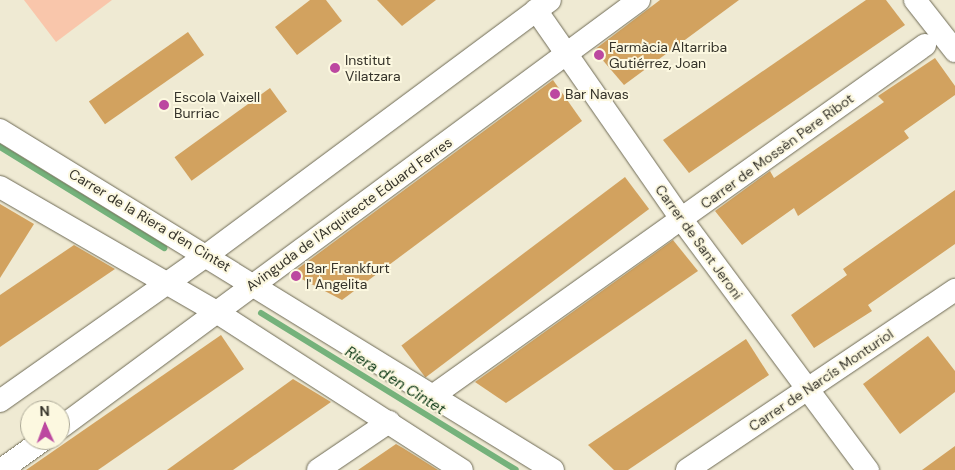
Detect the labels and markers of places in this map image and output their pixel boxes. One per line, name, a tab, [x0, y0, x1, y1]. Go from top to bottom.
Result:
place label: Farmàcia Altarriba Gutiérrez, Joan	[609, 39, 727, 72]
marker: Farmàcia Altarriba Gutiérrez, Joan	[593, 49, 605, 61]
place label: Institut Vilatzara	[345, 52, 401, 84]
marker: Institut Vilatzara	[329, 62, 341, 74]
place label: Bar Navas	[565, 86, 629, 102]
marker: Bar Navas	[549, 88, 561, 100]
place label: Escola Vaixell Burriac	[174, 89, 260, 121]
marker: Escola Vaixell Burriac	[158, 99, 170, 111]
place label: Bar Frankfurt l' Angelita	[306, 260, 390, 292]
marker: Bar Frankfurt l' Angelita	[290, 270, 302, 282]

